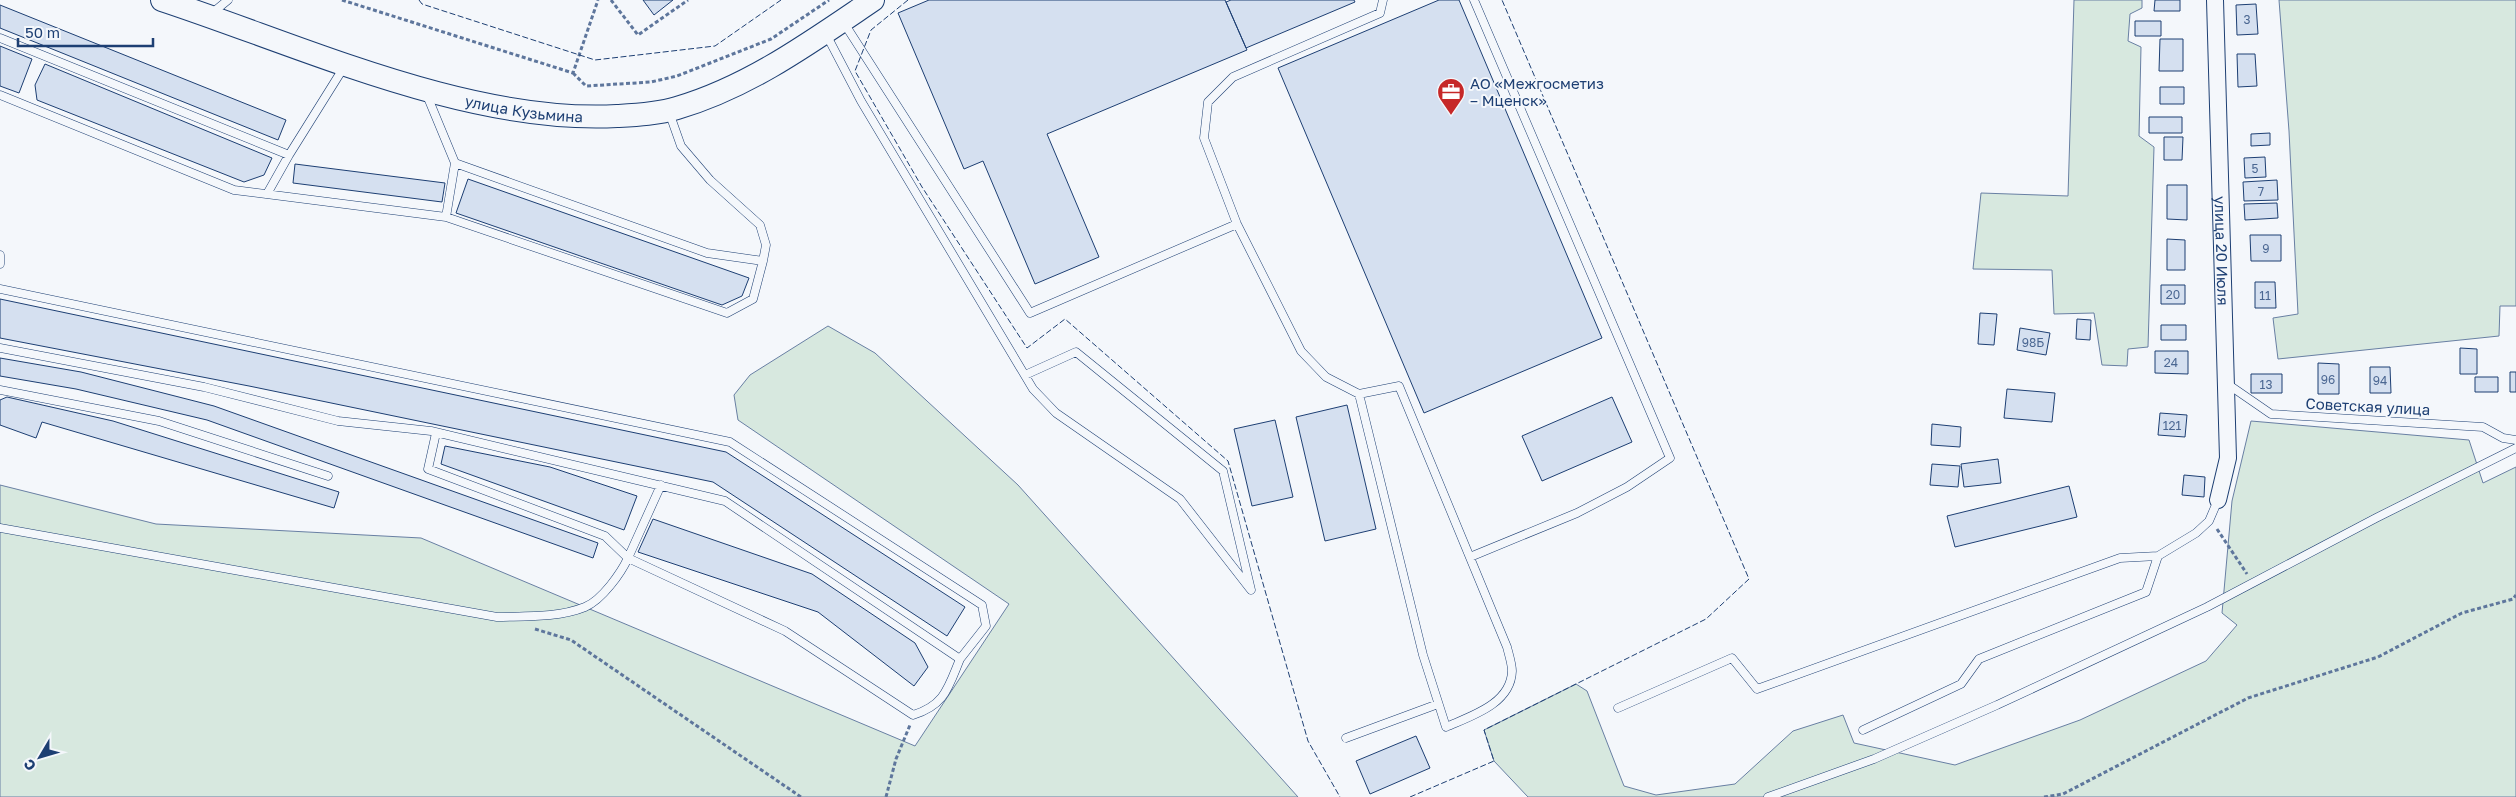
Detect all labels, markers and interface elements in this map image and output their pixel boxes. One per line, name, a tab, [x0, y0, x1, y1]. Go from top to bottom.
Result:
house number: 3	[2243, 12, 2251, 27]
scale bar	[18, 15, 152, 47]
text: 50 m	[25, 23, 60, 41]
place label: АО «Межгосметиз – Мценск»	[1470, 74, 1604, 109]
office icon: АО «Межгосметиз – Мценск»	[1436, 77, 1466, 116]
street label: улица Кузьмина	[463, 91, 583, 125]
house number: 5	[2252, 161, 2259, 176]
house number: 7	[2258, 184, 2264, 199]
street label: улица 20 Июля	[2212, 196, 2233, 306]
house number: 9	[2262, 241, 2270, 256]
house number: 20	[2166, 287, 2180, 302]
house number: 11	[2259, 288, 2271, 303]
house number: 98Б	[2022, 335, 2044, 350]
house number: 24	[2164, 355, 2178, 370]
house number: 96	[2321, 372, 2335, 387]
house number: 94	[2373, 373, 2387, 388]
house number: 13	[2260, 377, 2272, 392]
street label: Советская улица	[2305, 394, 2431, 418]
house number: 121	[2163, 418, 2181, 433]
north arrow	[15, 732, 65, 782]
text: С	[20, 756, 39, 774]

